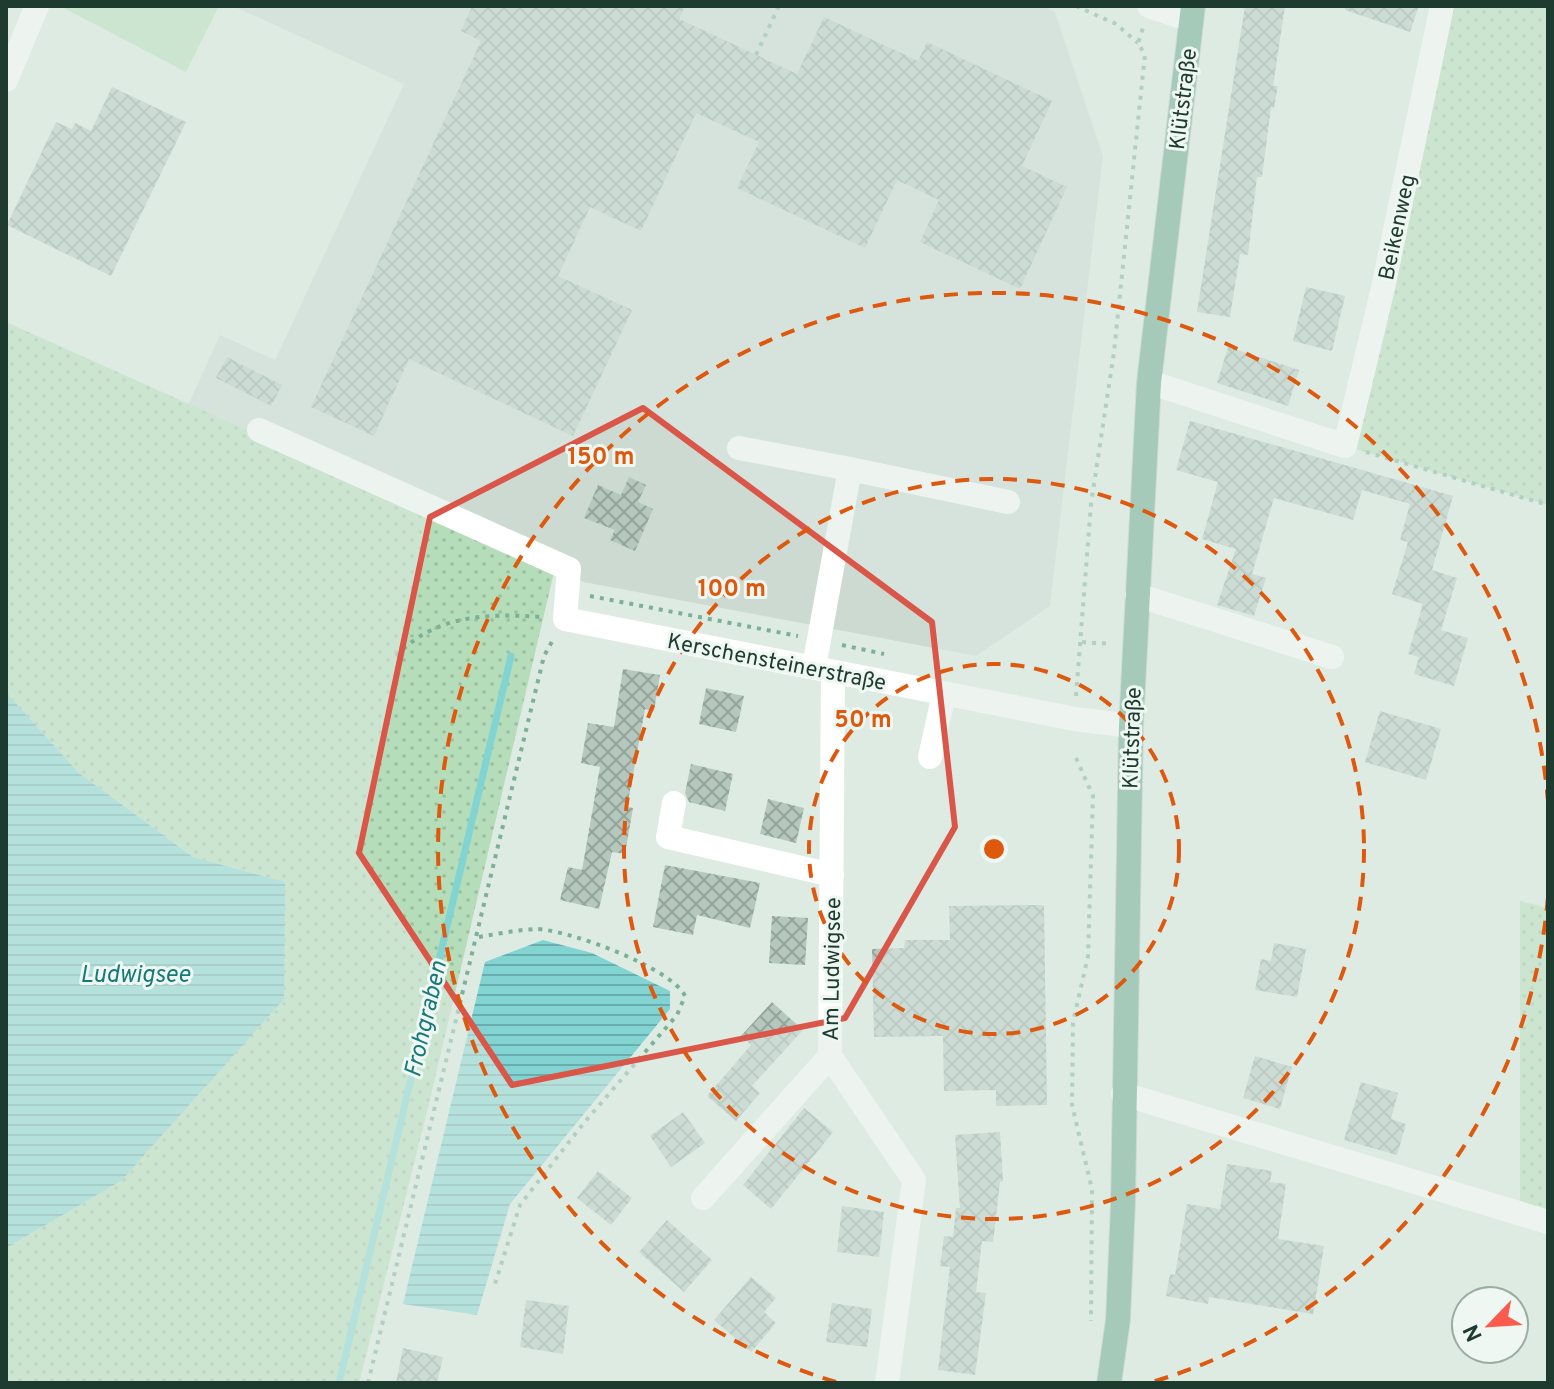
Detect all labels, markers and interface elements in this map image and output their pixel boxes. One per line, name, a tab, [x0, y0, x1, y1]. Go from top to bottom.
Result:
street label: Klütstraße	[1165, 47, 1204, 152]
street label: Beikenweg	[1374, 172, 1423, 283]
text: 150 m	[567, 443, 635, 473]
text: 100 m	[698, 575, 766, 605]
street label: Kerschensteinerstraße	[665, 629, 888, 698]
street label: Klütstraße	[1118, 687, 1149, 790]
text: 50 m	[834, 706, 892, 736]
centre of rings	[980, 835, 1008, 863]
street label: Am Ludwigsee	[819, 897, 848, 1041]
water label: Frohgraben	[399, 958, 455, 1081]
water label: Ludwigsee	[80, 961, 191, 991]
north arrow	[1450, 1285, 1530, 1365]
text: N	[1459, 1320, 1490, 1345]

